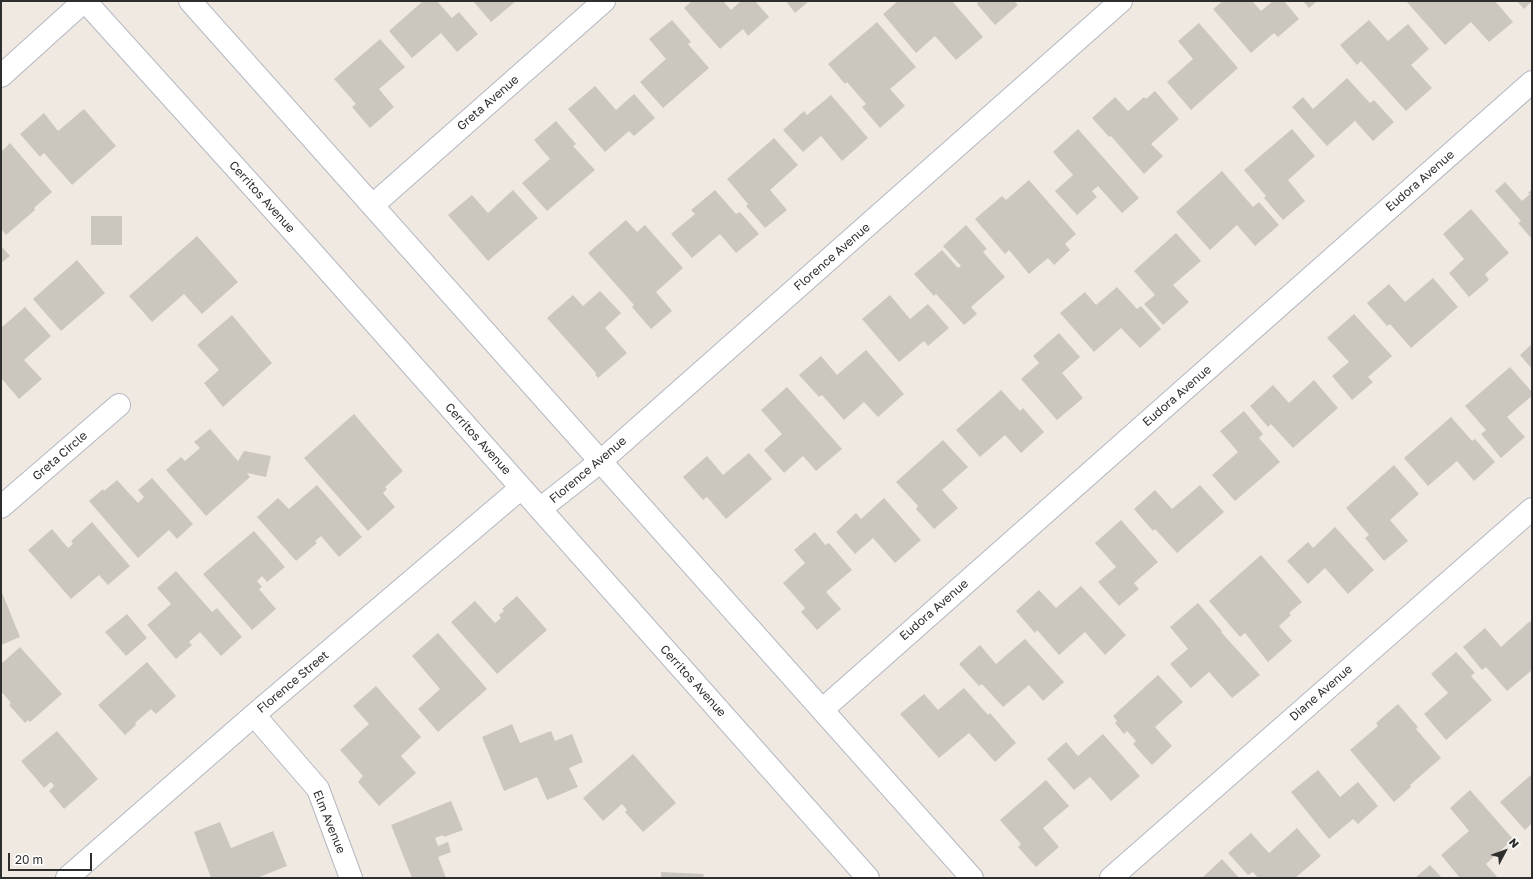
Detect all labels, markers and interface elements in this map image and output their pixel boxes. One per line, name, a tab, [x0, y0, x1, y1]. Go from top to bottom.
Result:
street label: Greta Avenue	[454, 72, 522, 134]
street label: Eudora Avenue	[1383, 147, 1457, 215]
street label: Cerritos Avenue	[226, 158, 298, 236]
street label: Florence Avenue	[791, 220, 873, 294]
street label: Eudora Avenue	[1140, 362, 1214, 430]
street label: Cerritos Avenue	[442, 400, 514, 478]
street label: Greta Circle	[30, 428, 90, 484]
street label: Florence Avenue	[547, 434, 629, 506]
street label: Eudora Avenue	[897, 576, 971, 644]
street label: Cerritos Avenue	[657, 642, 729, 720]
street label: Florence Street	[254, 648, 332, 716]
street label: Diane Avenue	[1287, 662, 1355, 724]
street label: Elm Avenue	[310, 788, 348, 856]
north arrow	[1485, 831, 1525, 871]
text: N	[1507, 835, 1522, 850]
scale bar	[10, 845, 94, 871]
text: 20 m	[15, 852, 43, 867]

